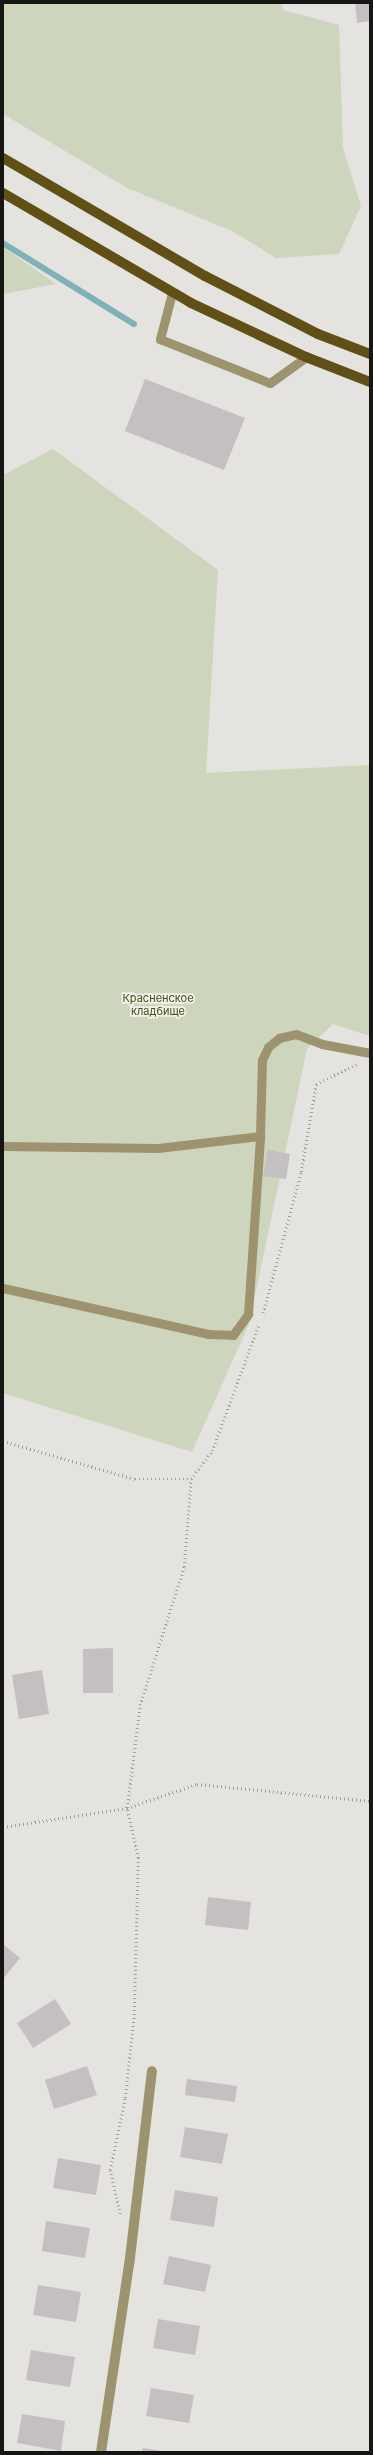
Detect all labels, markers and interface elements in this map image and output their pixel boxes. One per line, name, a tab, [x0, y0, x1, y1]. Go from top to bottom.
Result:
park label: Красненское кладбище	[122, 992, 194, 1018]

